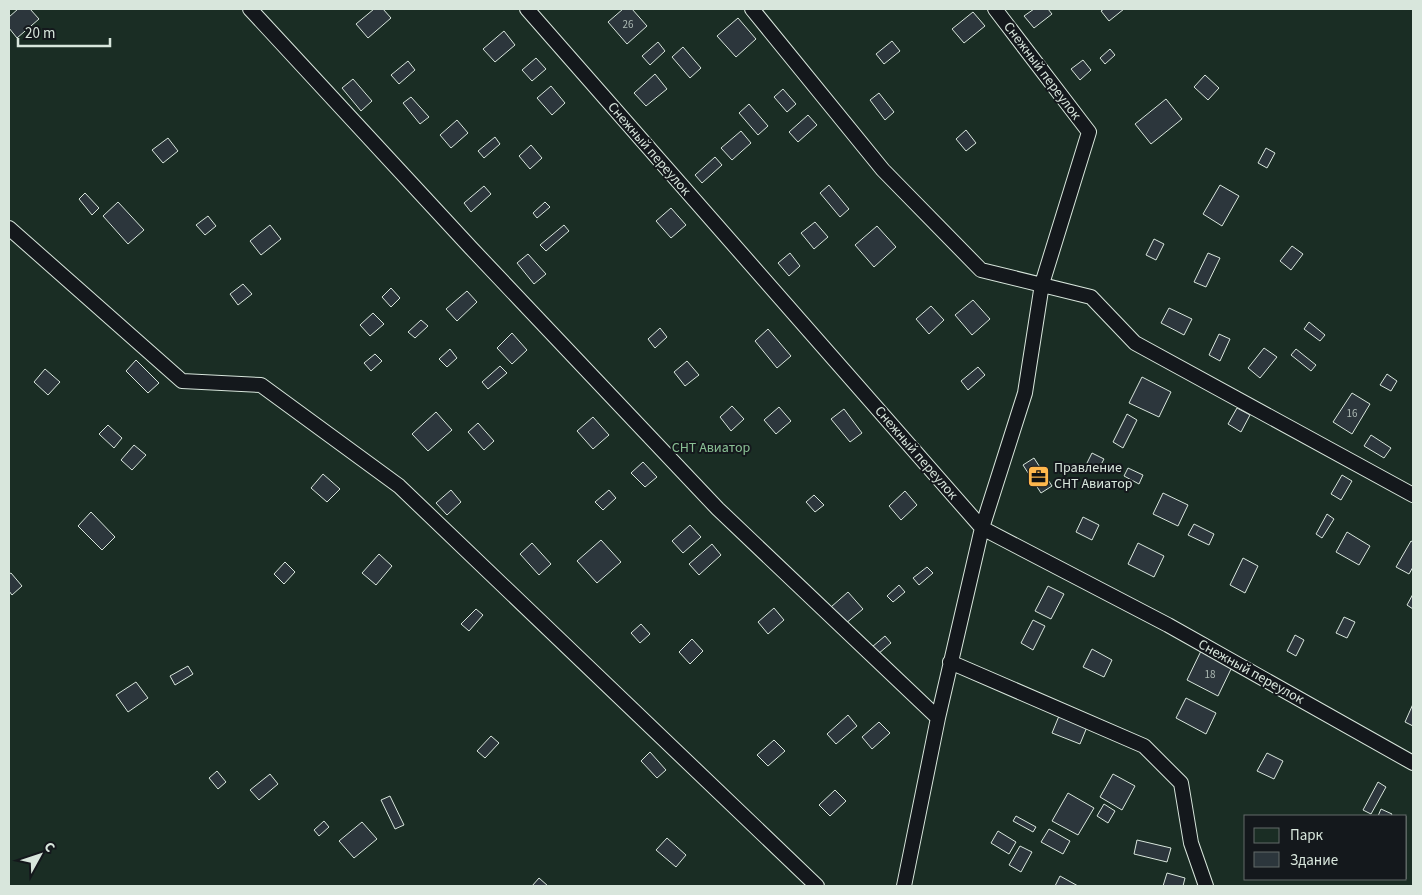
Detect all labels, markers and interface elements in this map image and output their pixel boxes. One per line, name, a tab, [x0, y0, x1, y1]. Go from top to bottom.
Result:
scale bar	[18, 15, 110, 47]
house number: 26	[623, 17, 634, 32]
street label: Снежный переулок	[998, 18, 1086, 124]
text: 20 m	[25, 23, 55, 44]
street label: Снежный переулок	[603, 98, 695, 200]
street label: Снежный переулок	[870, 402, 962, 504]
house number: 16	[1347, 406, 1358, 421]
park label: СНТ Авиатор	[672, 438, 750, 458]
place label: Правление СНТ Авиатор	[1054, 458, 1133, 494]
office icon: Правление СНТ Авиатор	[1026, 464, 1050, 488]
street label: Снежный переулок	[1194, 635, 1308, 709]
house number: 18	[1205, 667, 1216, 682]
legend	[1244, 815, 1407, 880]
text: Парк	[1290, 825, 1324, 846]
north arrow	[15, 830, 65, 880]
text: С	[39, 838, 59, 857]
text: Здание	[1290, 850, 1338, 871]

